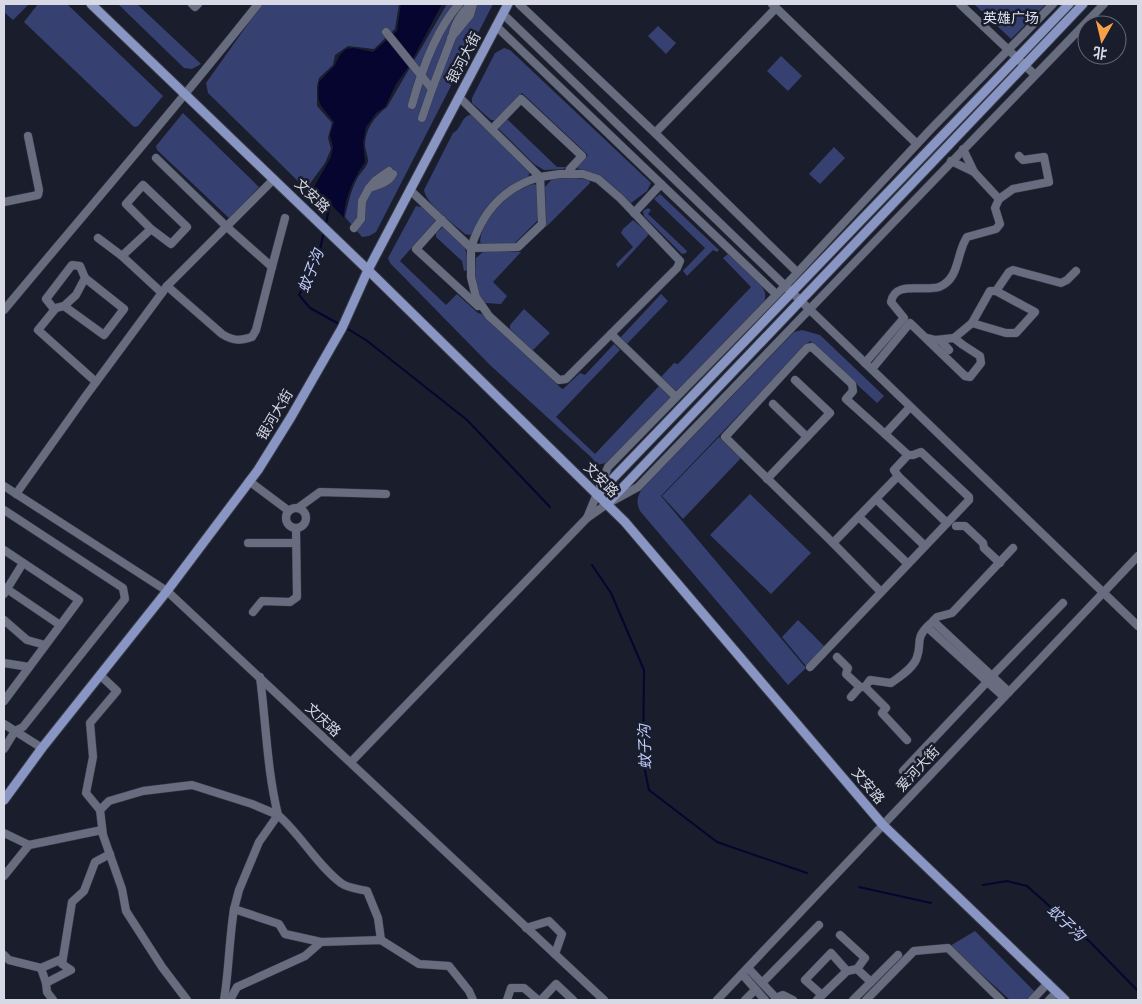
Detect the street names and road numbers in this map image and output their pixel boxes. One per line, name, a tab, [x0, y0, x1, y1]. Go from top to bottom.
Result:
street label: 银河大街	[443, 29, 485, 87]
street label: 文安路	[291, 175, 333, 217]
street label: 银河大街	[253, 387, 297, 443]
street label: 文安路	[580, 459, 622, 501]
street label: 文庆路	[302, 699, 344, 741]
street label: 爱河大街	[893, 743, 943, 795]
street label: 文安路	[848, 764, 888, 808]

